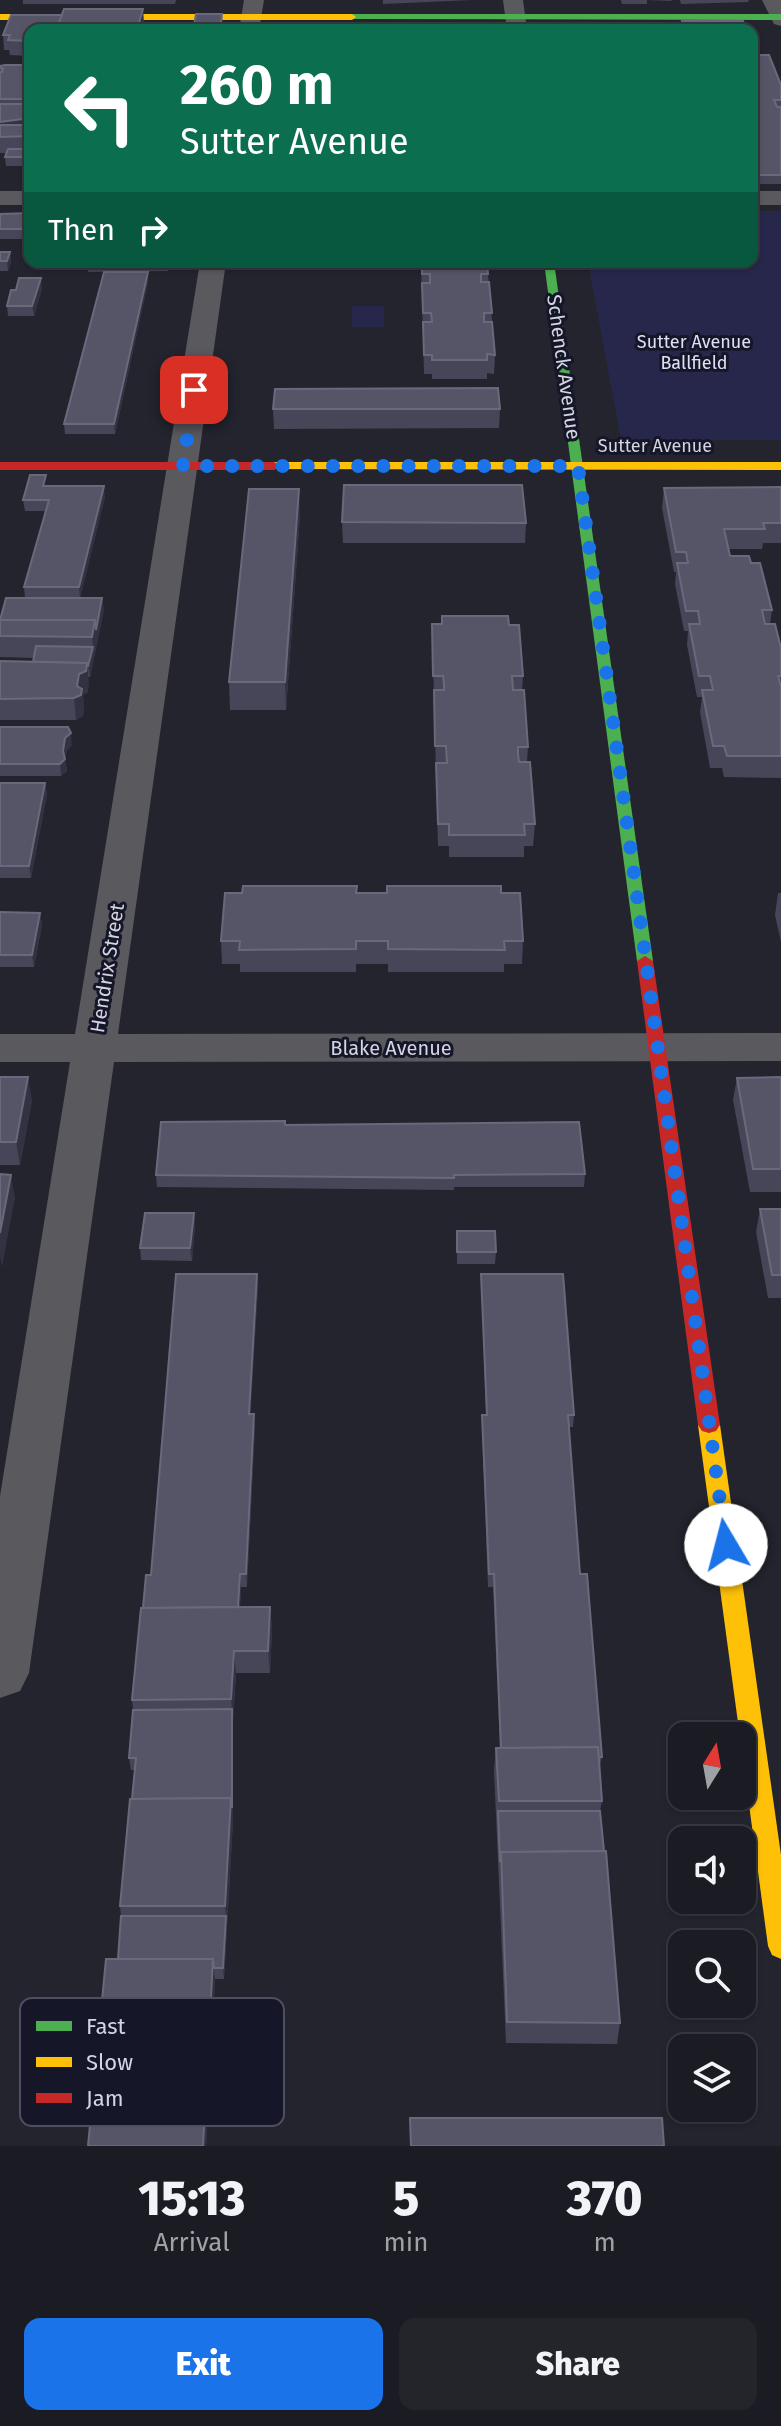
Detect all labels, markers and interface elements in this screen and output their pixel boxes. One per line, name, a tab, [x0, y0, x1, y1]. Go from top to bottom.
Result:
text: 260 m	[180, 52, 334, 119]
icon: left	[48, 56, 152, 160]
text: Sutter Avenue	[180, 120, 409, 164]
icon: right	[131, 208, 175, 252]
text: Then	[48, 212, 115, 248]
street label: Schenck Avenue	[542, 293, 586, 441]
park label: Sutter Avenue Ballfield	[637, 331, 751, 374]
pin	[160, 356, 228, 424]
icon: arrive	[172, 368, 216, 412]
street label: Sutter Avenue	[598, 435, 712, 457]
street label: Hendrix Street	[85, 901, 129, 1034]
street label: Blake Avenue	[330, 1036, 452, 1060]
position arrow	[684, 1503, 768, 1587]
north arrow	[668, 1722, 756, 1810]
map controls	[668, 1722, 756, 2122]
button: sound	[668, 1826, 756, 1914]
button: search	[668, 1930, 756, 2018]
legend	[20, 1998, 284, 2126]
text: Fast	[86, 2013, 126, 2040]
button: layers	[668, 2034, 756, 2122]
text: Slow	[86, 2049, 133, 2076]
text: Jam	[86, 2085, 124, 2112]
text: 15:13	[138, 2170, 245, 2228]
text: 5	[393, 2170, 419, 2228]
text: 370	[567, 2170, 643, 2228]
text: Arrival	[154, 2227, 230, 2258]
text: min	[384, 2227, 428, 2258]
text: m	[594, 2227, 616, 2258]
button: Exit	[24, 2318, 383, 2410]
button: Share	[399, 2318, 757, 2410]

